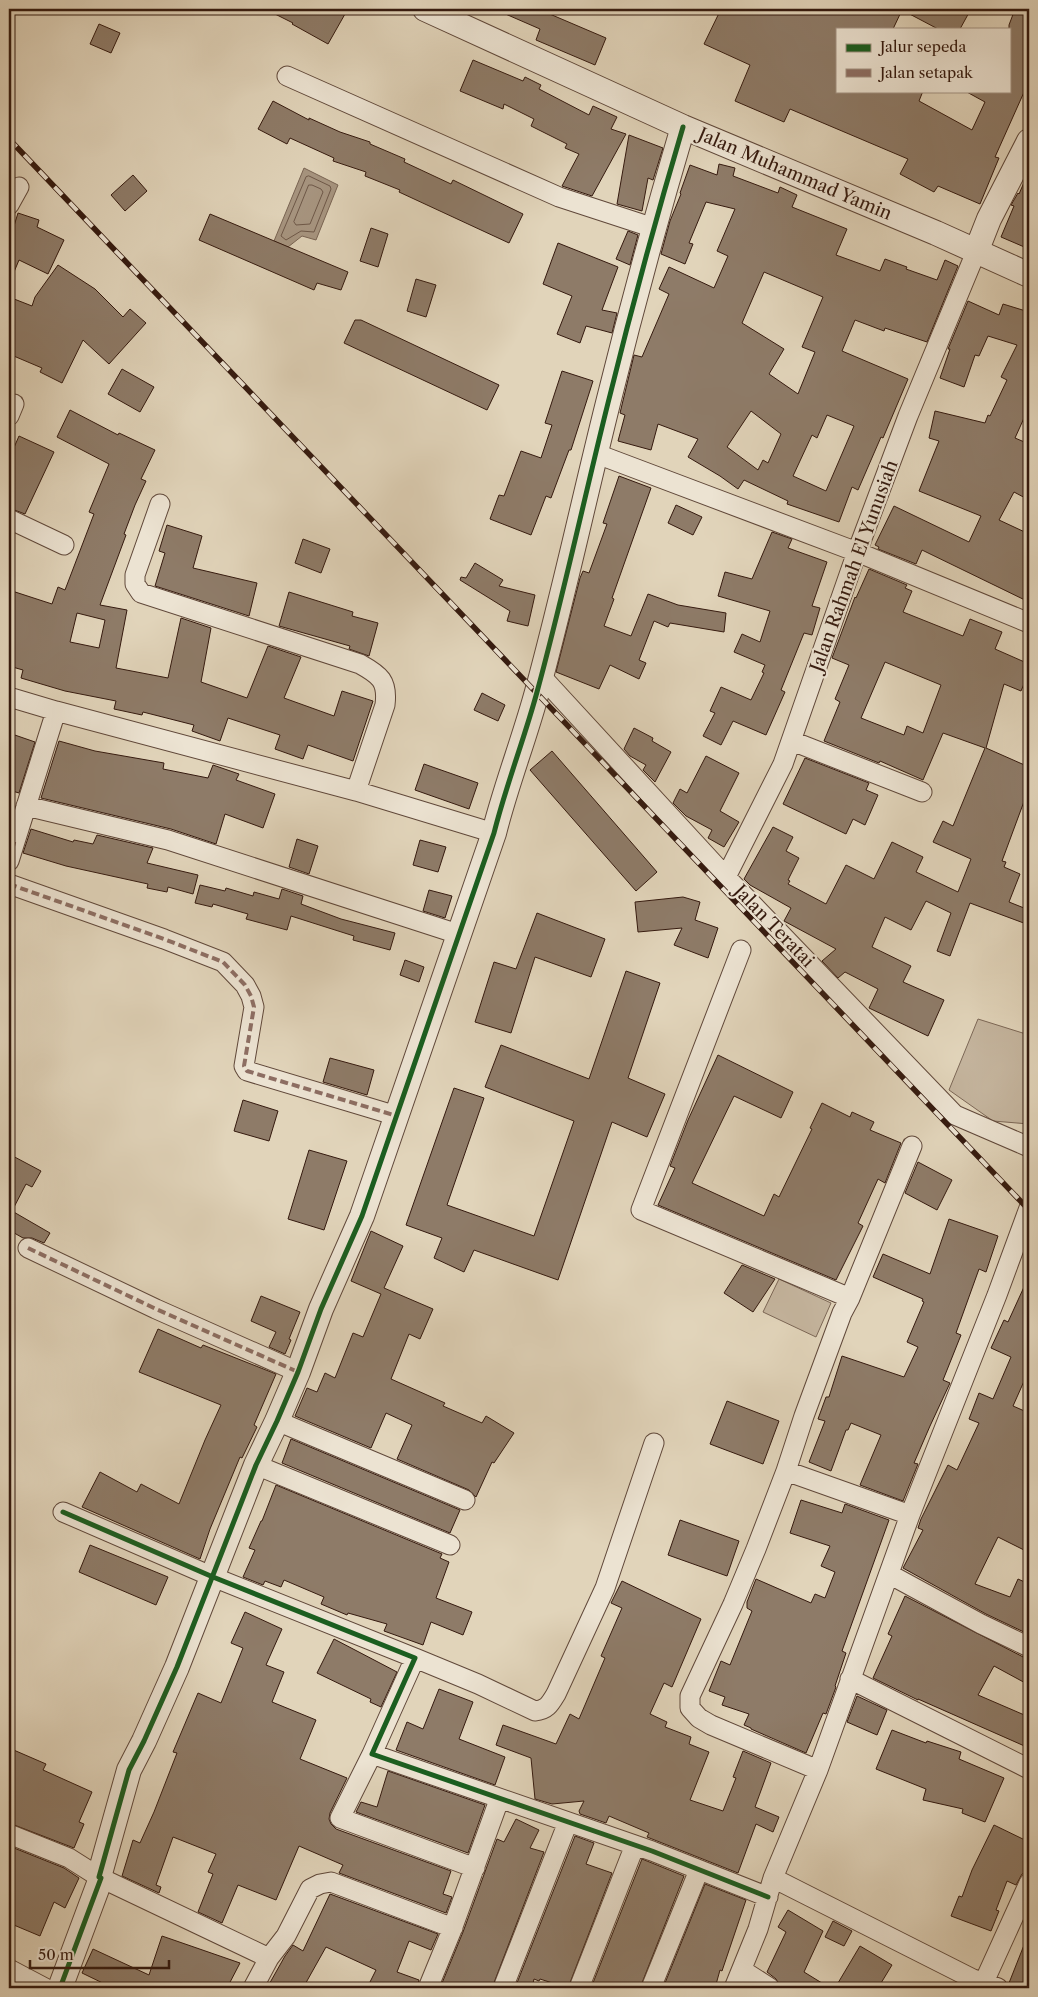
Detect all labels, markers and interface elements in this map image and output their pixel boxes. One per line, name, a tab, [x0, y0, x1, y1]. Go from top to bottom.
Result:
legend	[836, 28, 1010, 92]
text: Jalur sepeda	[878, 37, 966, 56]
text: Jalan setapak	[878, 63, 974, 82]
street label: Jalan Muhammad Yamin	[692, 122, 895, 225]
street label: Jalan Rahmah El Yunusiah	[804, 457, 903, 678]
street label: Jalan Teratai	[727, 878, 819, 972]
scale bar	[30, 1937, 169, 1969]
text: 50 m	[38, 1945, 74, 1964]

